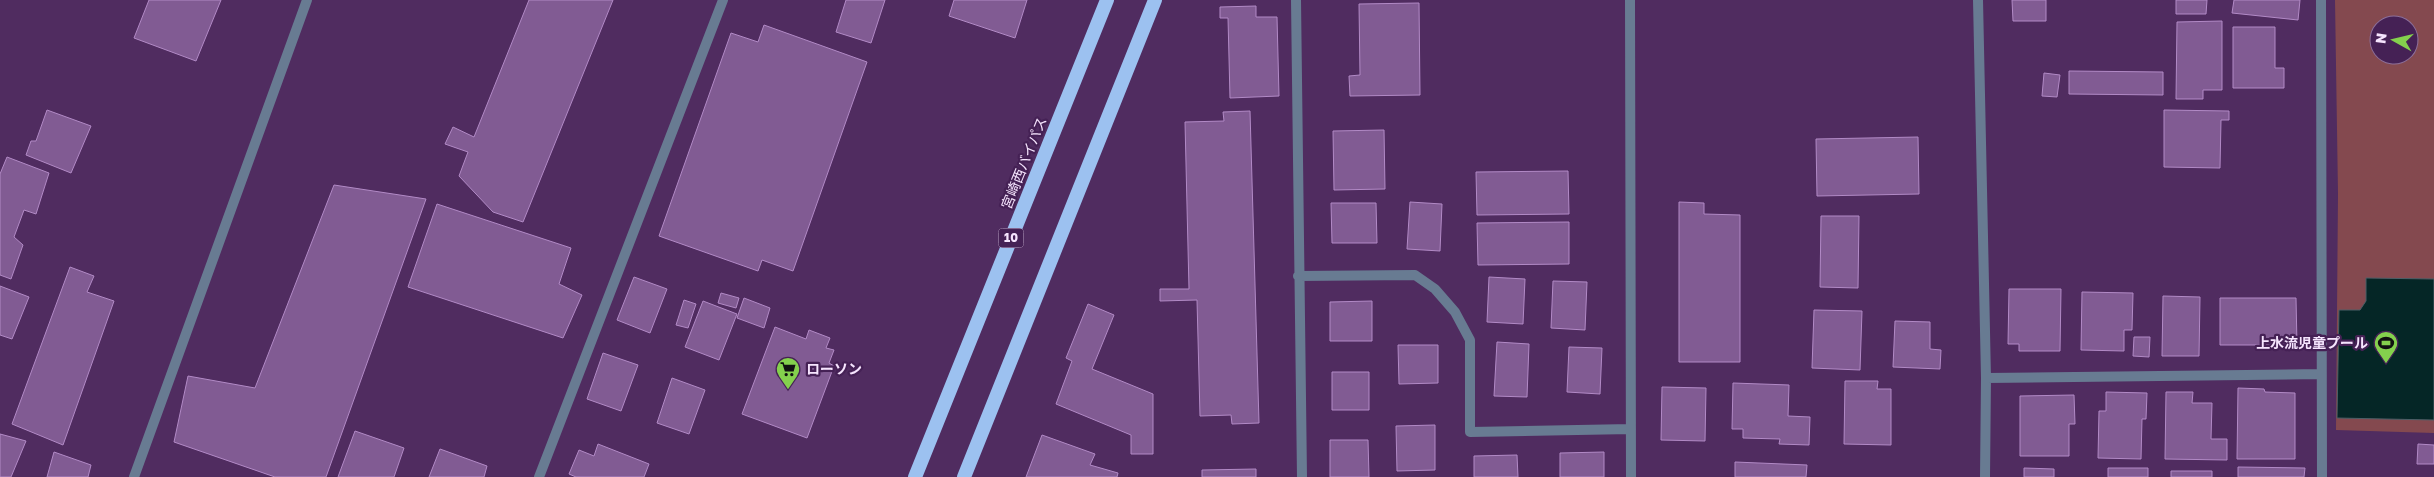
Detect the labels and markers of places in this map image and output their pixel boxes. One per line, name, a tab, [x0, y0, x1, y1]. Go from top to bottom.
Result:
sports icon: 上水流児童プール	[2373, 330, 2399, 364]
place label: 上水流児童プール	[2256, 334, 2368, 351]
supermarket icon: ローソン	[775, 356, 801, 390]
place label: ローソン	[806, 360, 862, 377]

